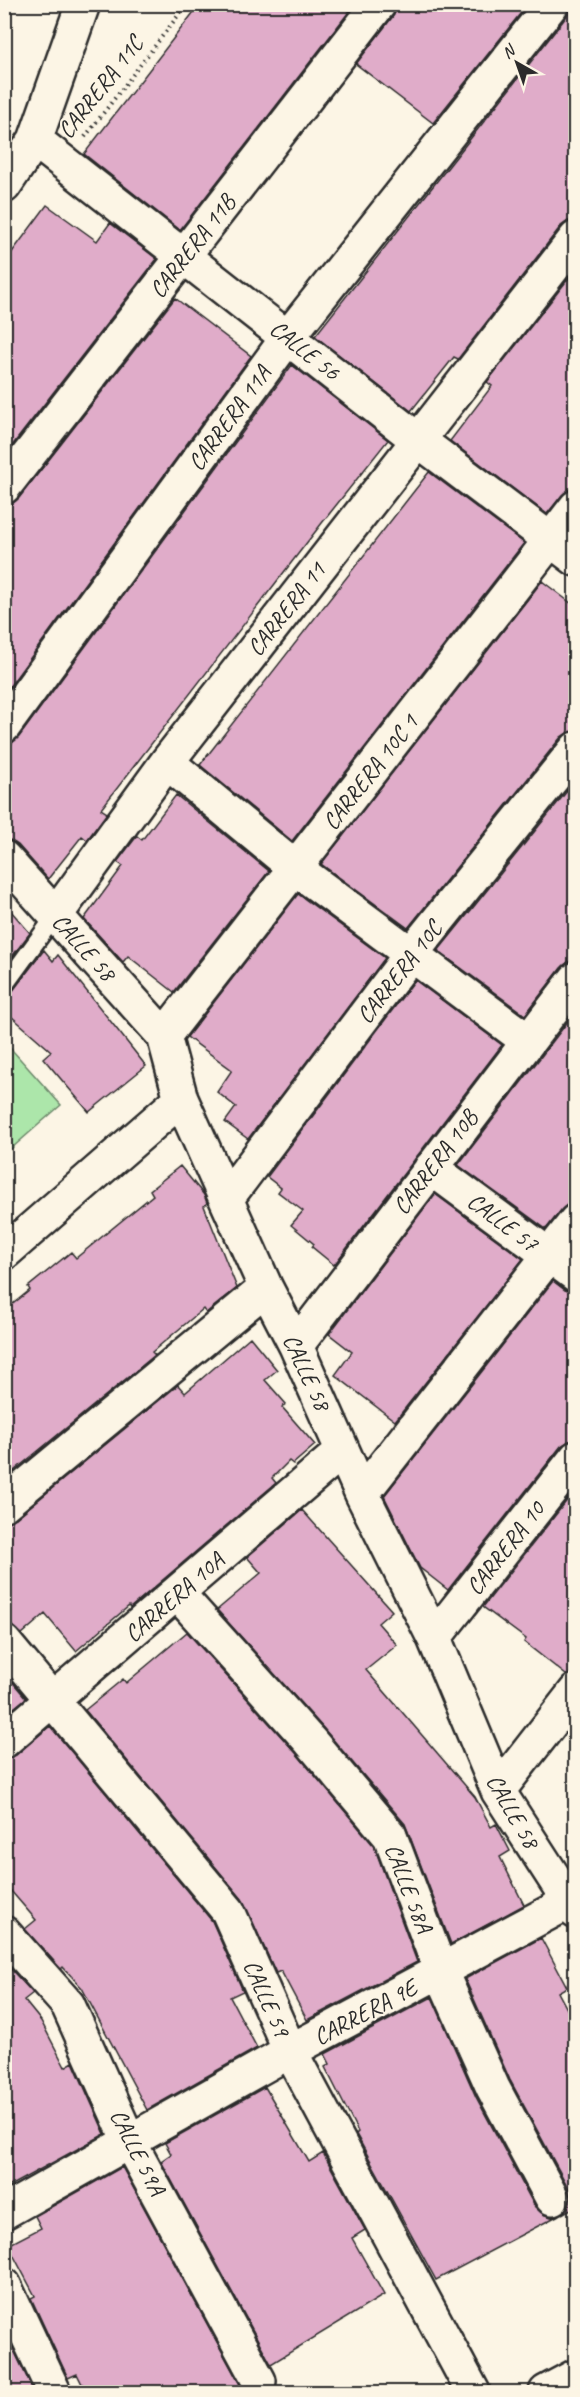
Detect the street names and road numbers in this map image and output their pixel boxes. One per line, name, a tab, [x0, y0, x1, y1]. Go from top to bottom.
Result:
street label: CARRERA 11C	[51, 28, 151, 144]
street label: CARRERA 11B	[142, 187, 243, 304]
street label: CALLE 56	[264, 313, 347, 387]
street label: CARRERA 11A	[181, 359, 278, 476]
street label: CARRERA 11	[240, 555, 333, 662]
street label: CARRERA 10C 1	[316, 707, 425, 836]
street label: CALLE 58	[46, 907, 124, 989]
street label: CARRERA 10C	[350, 913, 450, 1029]
street label: CARRERA 10B	[386, 1103, 485, 1220]
street label: CALLE 57	[462, 1186, 545, 1259]
street label: CALLE 58	[276, 1329, 339, 1417]
street label: CARRERA 10	[459, 1493, 552, 1601]
street label: CARRERA 10A	[118, 1545, 231, 1649]
street label: CALLE 58	[480, 1768, 547, 1855]
street label: CALLE 58A	[378, 1839, 440, 1938]
street label: CALLE 59	[237, 1955, 298, 2043]
street label: CARRERA 9E	[308, 1971, 425, 2052]
street label: CALLE 59A	[104, 2104, 173, 2201]

